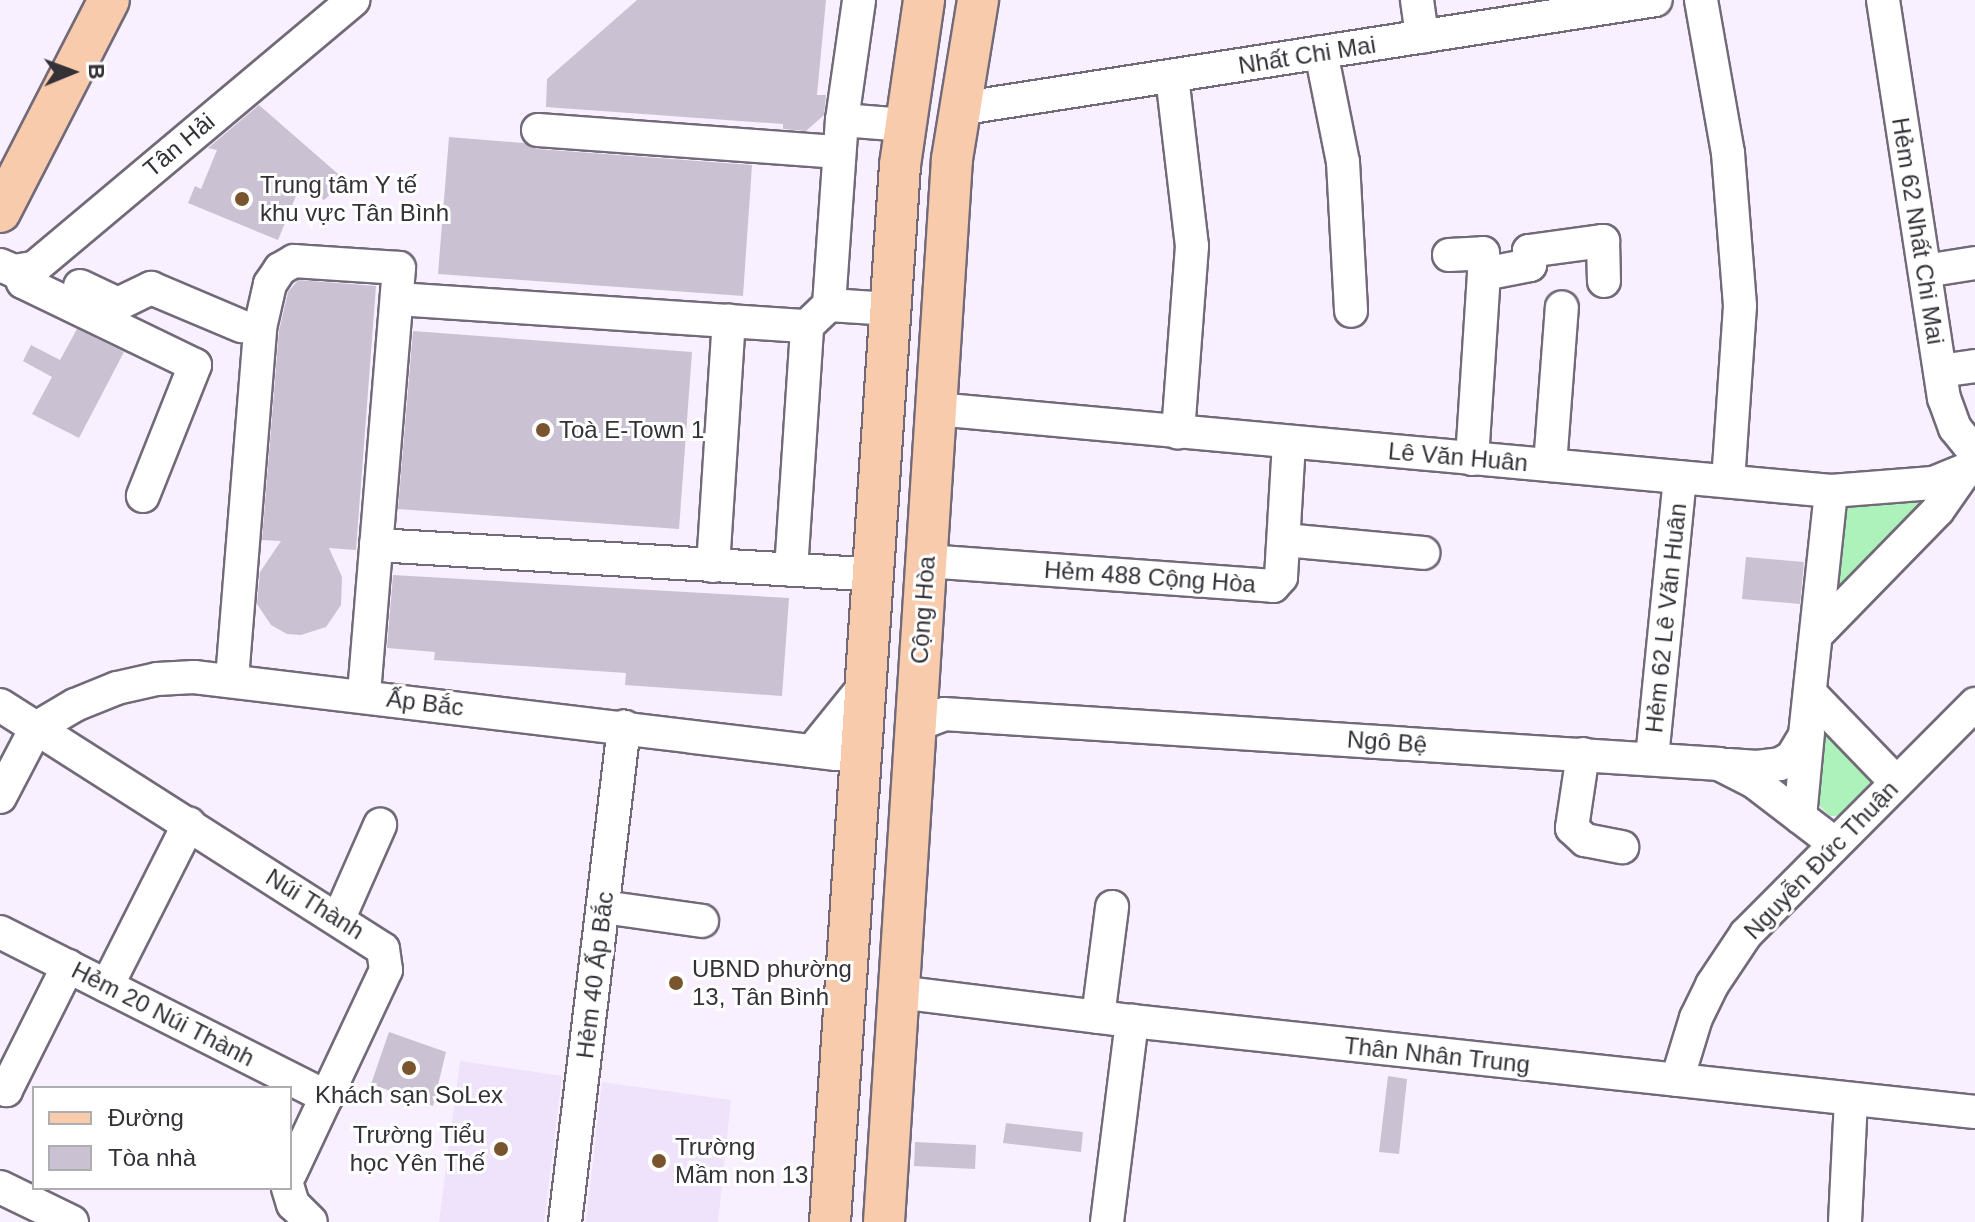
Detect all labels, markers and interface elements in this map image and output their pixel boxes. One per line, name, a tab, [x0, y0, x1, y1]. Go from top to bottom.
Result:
street label: Nhất Chi Mai	[1236, 30, 1378, 80]
north arrow	[32, 32, 112, 112]
text: B	[84, 63, 109, 80]
street label: Tân Hải	[138, 107, 220, 183]
street label: Hẻm 62 Nhất Chi Mai	[1886, 115, 1950, 347]
place label: Trung tâm Y tế khu vực Tân Bình	[260, 171, 449, 227]
marker: Trung tâm Y tế khu vực Tân Bình	[231, 188, 253, 210]
place label: Toà E-Town 1	[559, 416, 704, 444]
marker: Toà E-Town 1	[534, 421, 552, 439]
street label: Lê Văn Huân	[1387, 437, 1529, 477]
street label: Hẻm 62 Lê Văn Huân	[1640, 502, 1692, 734]
street label: Cộng Hòa	[905, 555, 941, 665]
street label: Hẻm 488 Cộng Hòa	[1043, 555, 1257, 599]
street label: Ấp Bắc	[385, 684, 465, 722]
street label: Ngô Bệ	[1346, 725, 1428, 759]
street label: Nguyễn Đức Thuận	[1738, 775, 1904, 945]
street label: Núi Thành	[260, 862, 370, 946]
street label: Hẻm 40 Ấp Bắc	[570, 890, 620, 1060]
street label: Hẻm 20 Núi Thành	[67, 955, 259, 1073]
place label: UBND phường 13, Tân Bình	[692, 955, 852, 1011]
marker: UBND phường 13, Tân Bình	[667, 974, 685, 992]
street label: Thân Nhân Trung	[1342, 1031, 1532, 1079]
marker: Khách sạn SoLex	[400, 1059, 418, 1077]
place label: Khách sạn SoLex	[315, 1081, 503, 1109]
legend	[32, 1086, 292, 1190]
text: Đường	[108, 1104, 184, 1131]
place label: Trường Tiểu học Yên Thế	[349, 1121, 485, 1177]
place label: Trường Mầm non 13	[675, 1133, 808, 1189]
marker: Trường Tiểu học Yên Thế	[492, 1140, 510, 1158]
text: Tòa nhà	[108, 1144, 196, 1171]
marker: Trường Mầm non 13	[650, 1152, 668, 1170]

